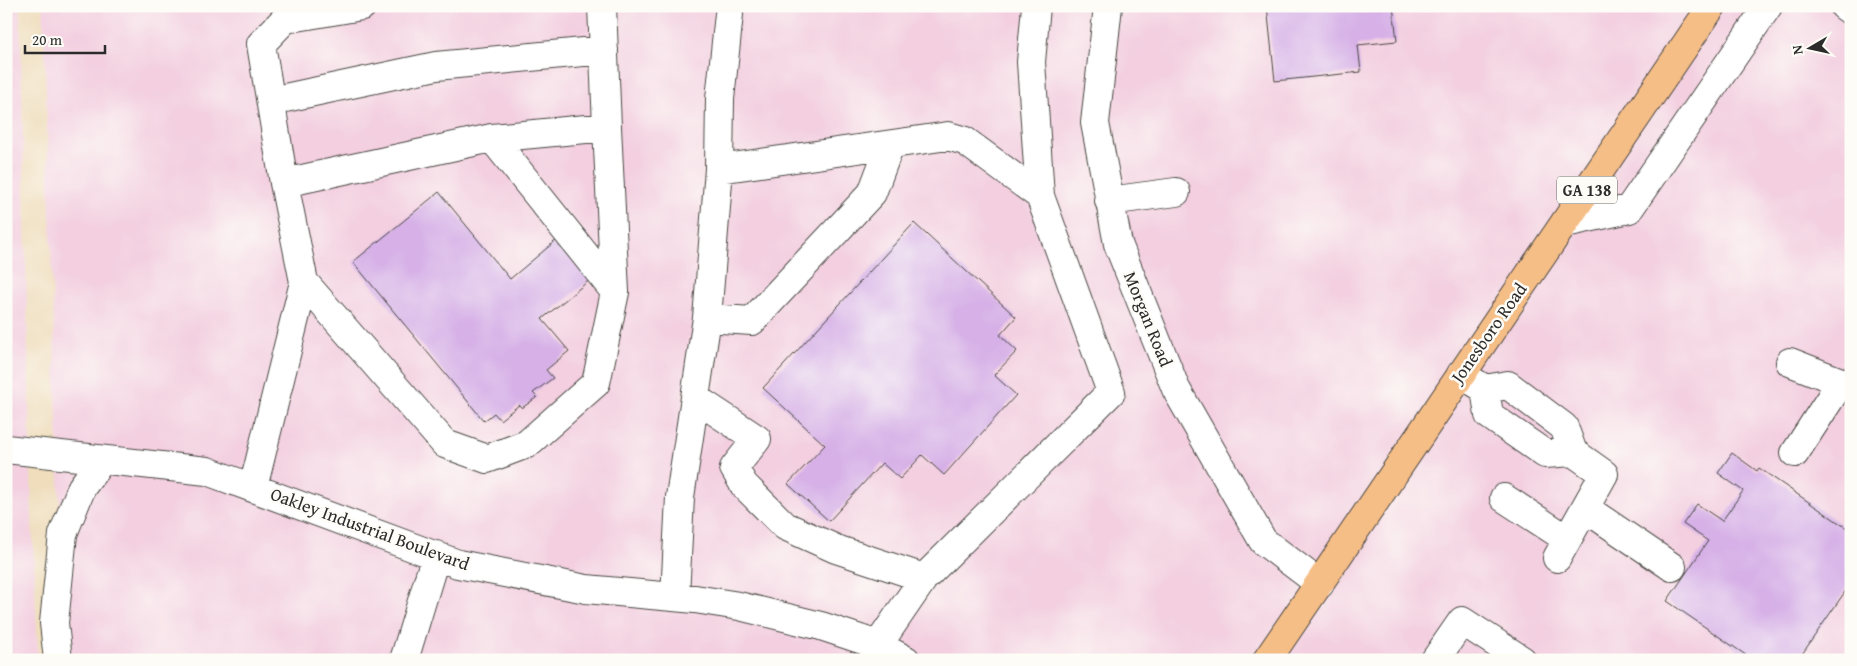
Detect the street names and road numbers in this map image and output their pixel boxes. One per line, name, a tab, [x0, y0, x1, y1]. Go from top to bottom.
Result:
road number: GA 138	[1557, 176, 1617, 204]
street label: Morgan Road	[1117, 267, 1180, 371]
street label: Jonesboro Road	[1443, 277, 1533, 390]
street label: Oakley Industrial Boulevard	[267, 480, 474, 577]

